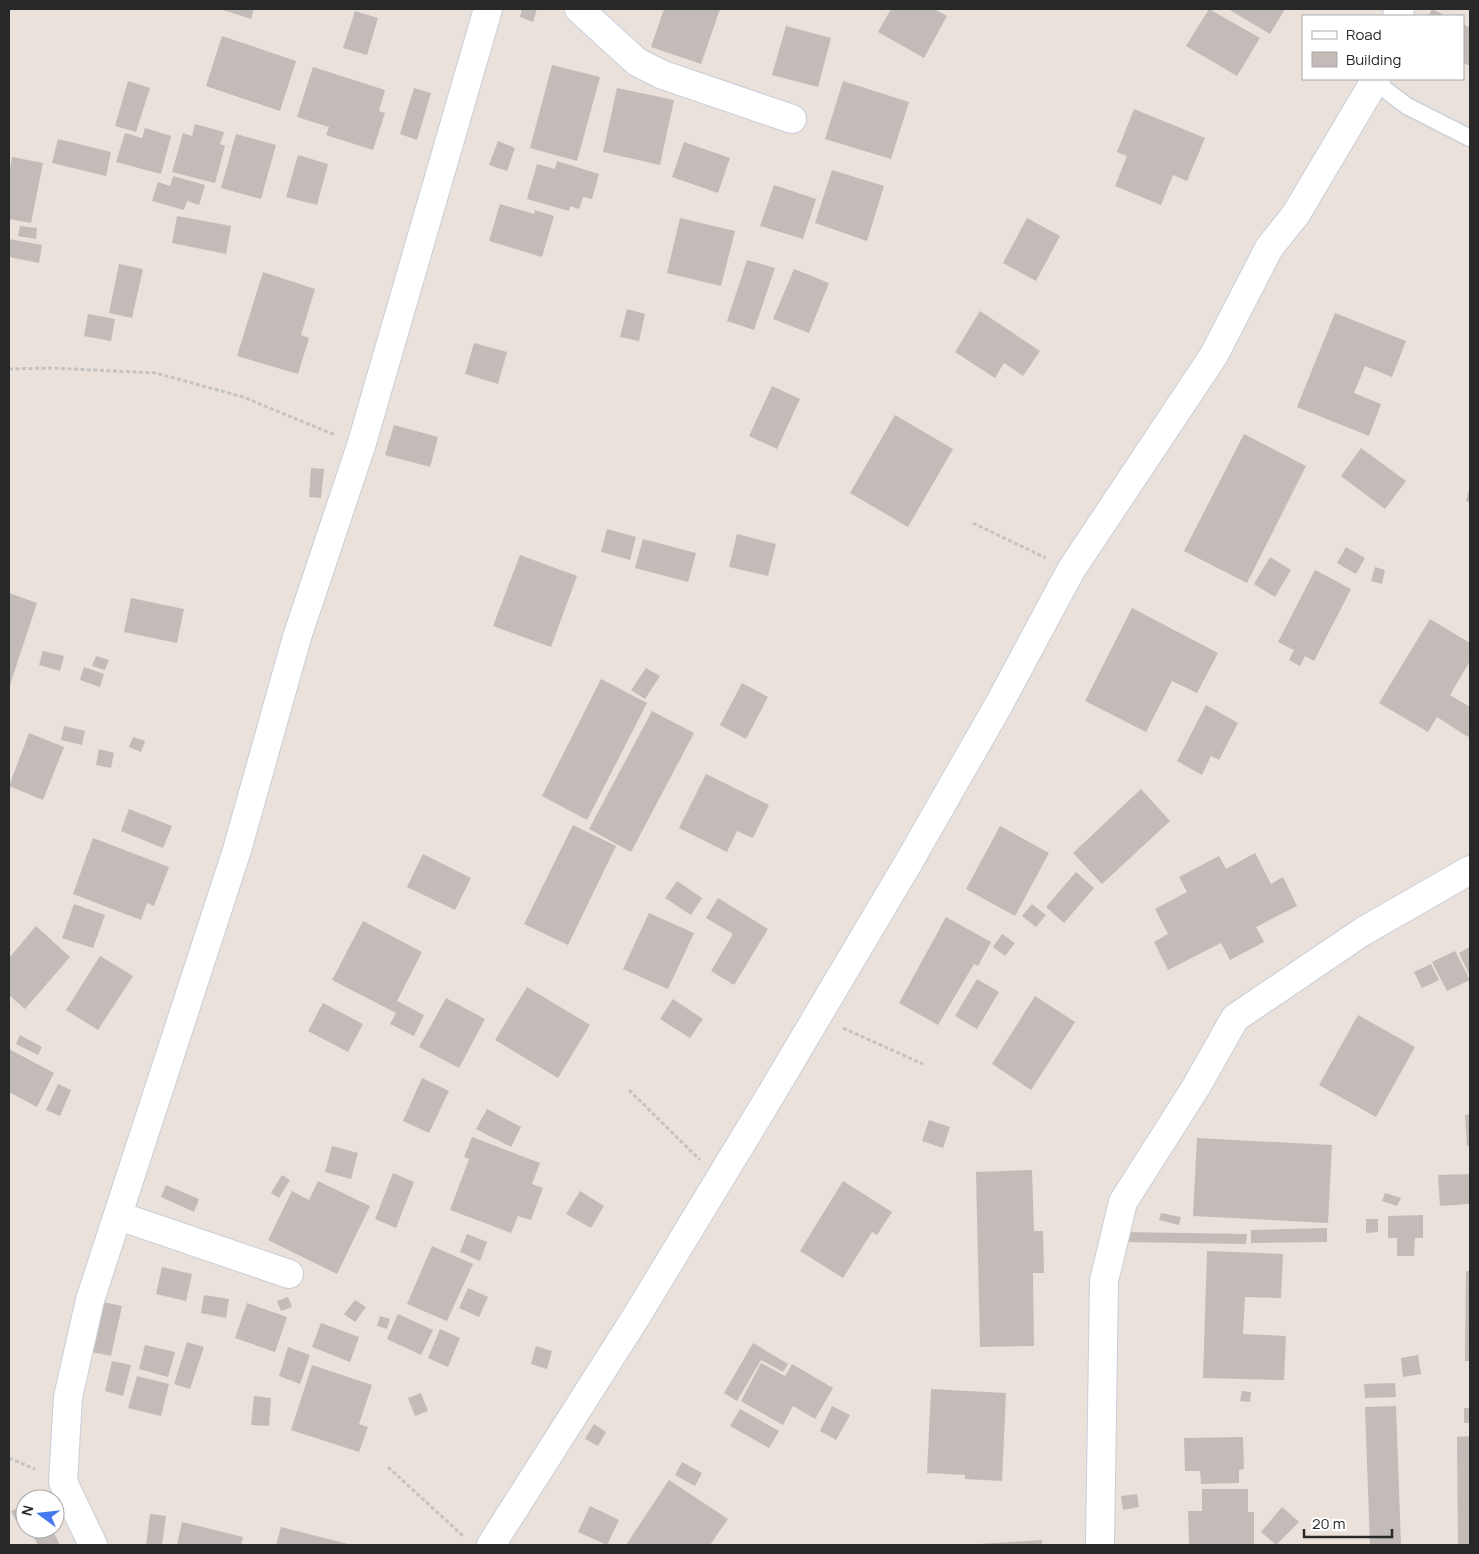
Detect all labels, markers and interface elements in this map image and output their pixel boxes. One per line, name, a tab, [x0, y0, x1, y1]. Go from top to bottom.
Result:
legend	[1302, 15, 1464, 80]
text: Road	[1346, 24, 1382, 45]
text: Building	[1346, 49, 1401, 70]
north arrow	[15, 1489, 65, 1539]
text: N	[16, 1503, 37, 1518]
scale bar	[1304, 1506, 1392, 1538]
text: 20 m	[1312, 1513, 1345, 1534]

